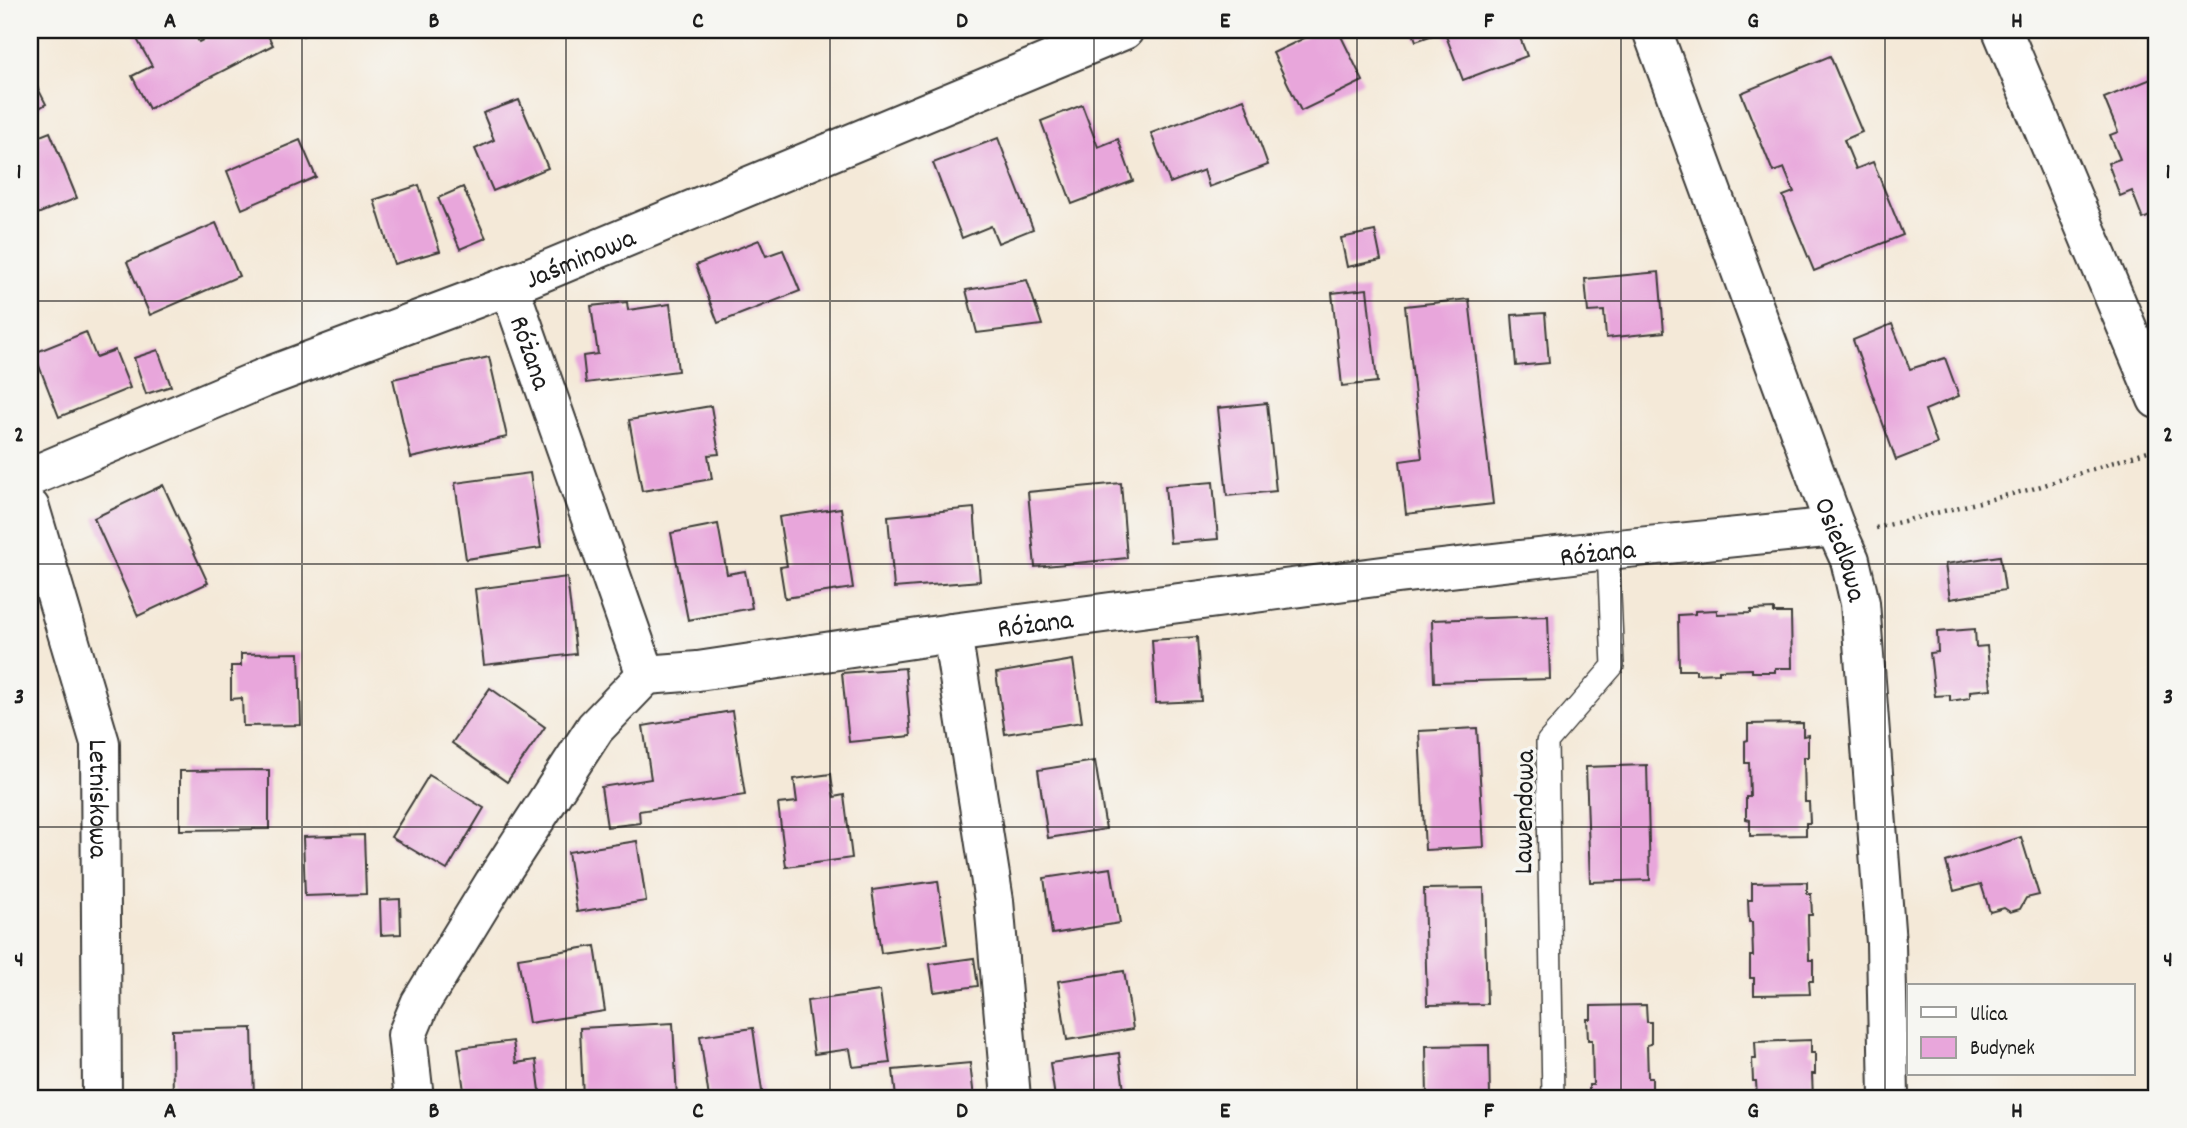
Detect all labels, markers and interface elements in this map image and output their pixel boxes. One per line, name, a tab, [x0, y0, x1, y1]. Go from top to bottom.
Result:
text: A	[164, 6, 176, 39]
text: B	[429, 6, 440, 39]
text: C	[692, 6, 704, 39]
text: D	[956, 6, 968, 39]
text: E	[1220, 6, 1231, 39]
text: F	[1484, 6, 1495, 39]
text: G	[1747, 6, 1759, 39]
text: H	[2011, 6, 2023, 39]
text: 1	[16, 157, 22, 190]
text: 1	[2165, 157, 2171, 190]
street label: Jaśminowa	[520, 220, 644, 302]
street label: Różana	[496, 311, 559, 397]
text: 2	[14, 420, 24, 453]
text: 2	[2163, 420, 2173, 453]
street label: Osiedlowa	[1801, 493, 1874, 607]
street label: Różana	[1558, 532, 1639, 580]
street label: Różana	[995, 602, 1077, 652]
text: 3	[14, 682, 24, 715]
text: 3	[2163, 682, 2173, 715]
street label: Letniskowa	[75, 739, 116, 859]
street label: Lawendowa	[1506, 749, 1548, 875]
text: 4	[14, 945, 24, 978]
text: 4	[2163, 945, 2173, 978]
legend	[1907, 984, 2134, 1076]
text: Ulica	[1970, 1001, 2008, 1031]
text: Budynek	[1970, 1035, 2035, 1065]
text: A	[164, 1096, 176, 1128]
text: B	[429, 1096, 440, 1128]
text: C	[692, 1096, 704, 1128]
text: D	[956, 1096, 968, 1128]
text: E	[1220, 1096, 1231, 1128]
text: F	[1484, 1096, 1495, 1128]
text: G	[1747, 1096, 1759, 1128]
text: H	[2011, 1096, 2023, 1128]

